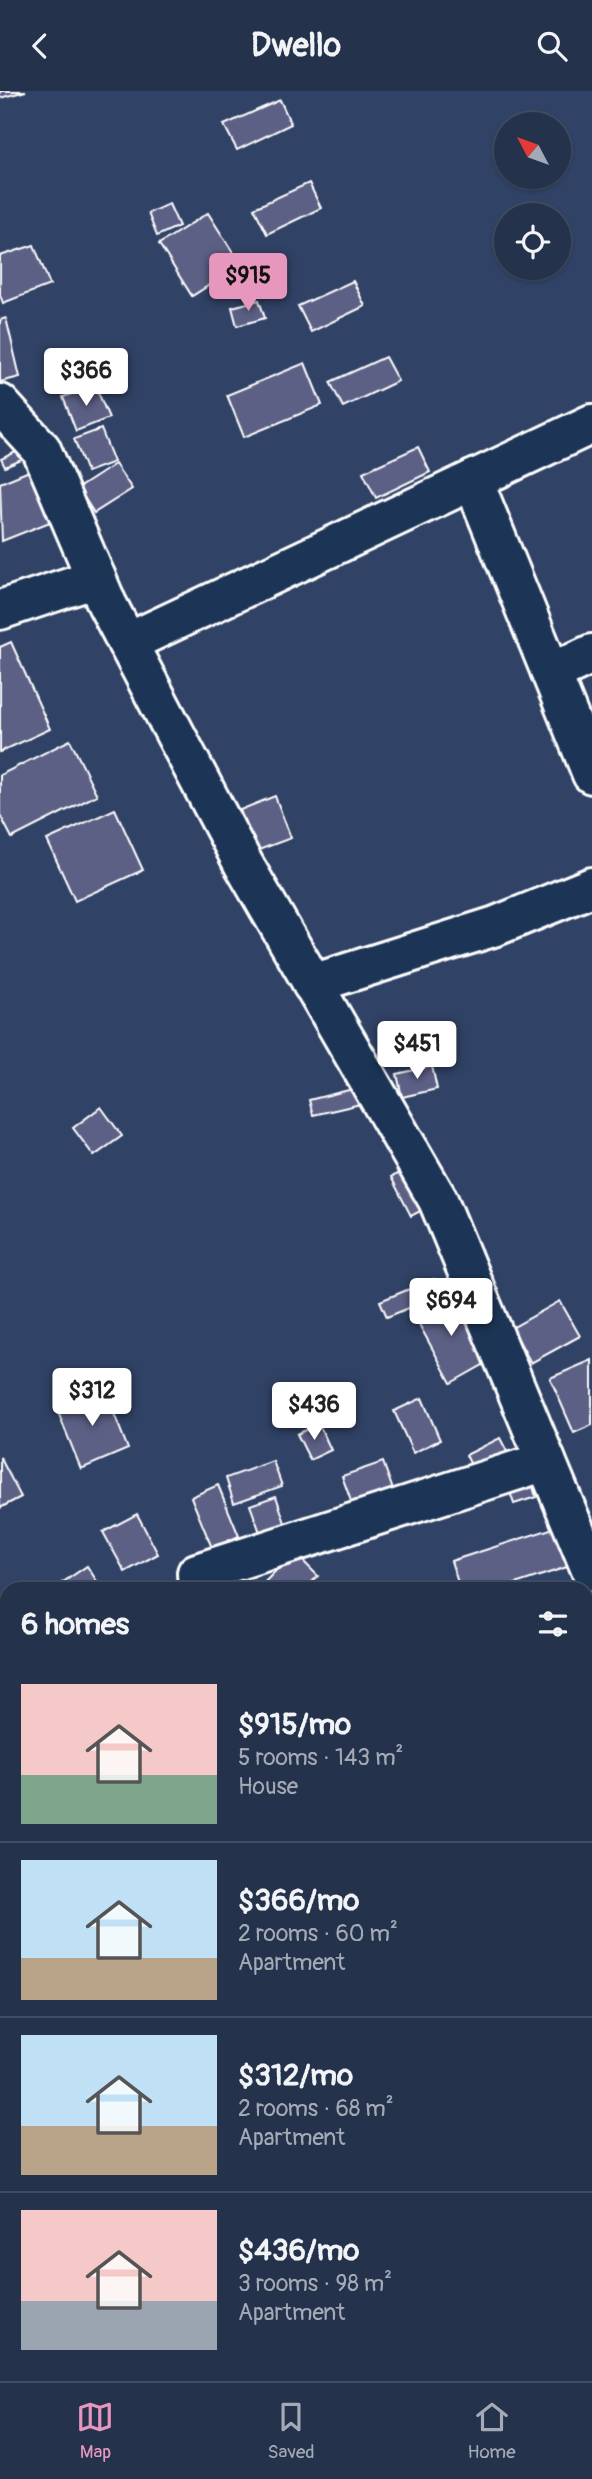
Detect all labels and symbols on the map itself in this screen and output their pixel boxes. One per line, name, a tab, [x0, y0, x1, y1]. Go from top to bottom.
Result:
north arrow	[494, 112, 570, 189]
pin: $915	[207, 253, 289, 313]
pin: $366	[45, 349, 127, 408]
pin: $451	[376, 1021, 458, 1081]
pin: $694	[410, 1279, 492, 1338]
pin: $312	[51, 1369, 133, 1428]
pin: $436	[273, 1383, 355, 1442]

